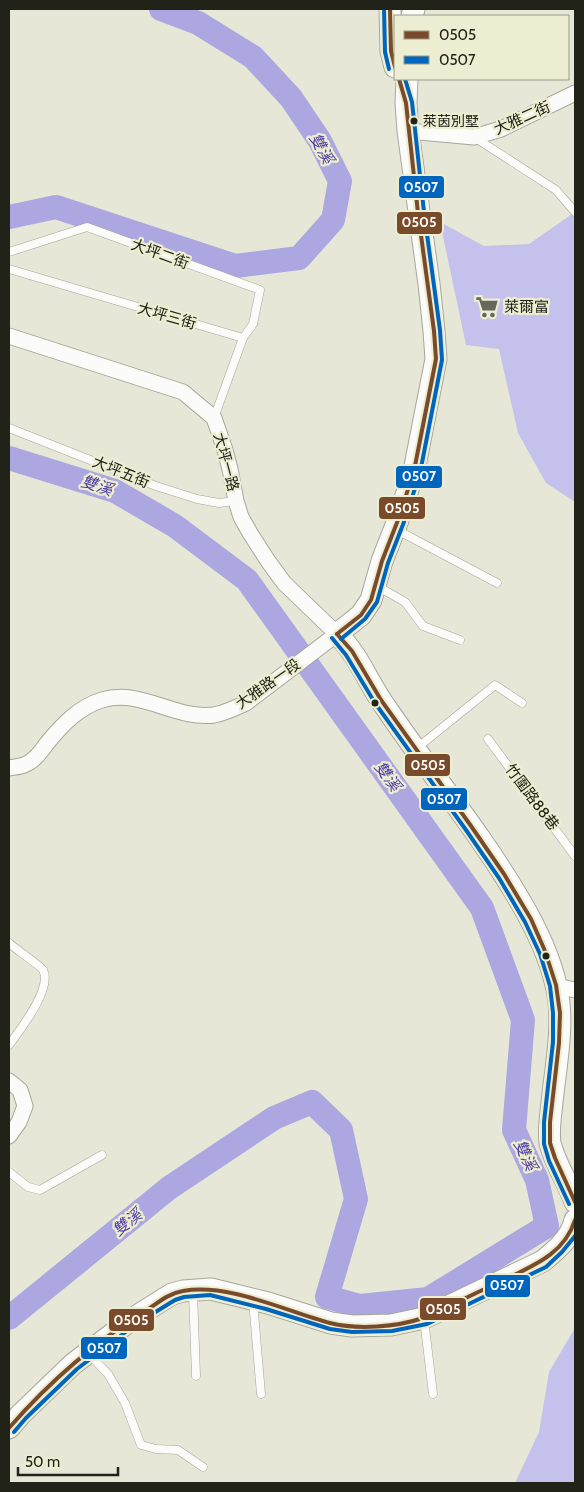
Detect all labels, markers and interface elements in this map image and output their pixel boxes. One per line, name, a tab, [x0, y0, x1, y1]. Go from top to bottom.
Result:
legend	[394, 15, 569, 80]
text: 0505	[439, 26, 476, 44]
text: 0507	[439, 51, 476, 69]
street label: 大雅二街	[491, 98, 553, 138]
place label: 萊茵別墅	[423, 112, 479, 130]
marker: 萊茵別墅	[409, 116, 419, 126]
water label: 雙溪	[305, 130, 339, 169]
line badge: 0507	[398, 175, 445, 199]
text: 0507	[404, 178, 439, 196]
line badge: 0505	[396, 211, 443, 235]
text: 0505	[402, 213, 436, 231]
street label: 大坪二街	[129, 235, 191, 273]
supermarket icon: 萊爾富	[474, 294, 500, 320]
place label: 萊爾富	[504, 298, 549, 316]
street label: 大坪三街	[136, 299, 198, 333]
street label: 大坪一路	[210, 431, 242, 493]
street label: 大坪五街	[90, 452, 152, 492]
line badge: 0507	[395, 465, 443, 489]
text: 0507	[402, 467, 437, 485]
water label: 雙溪	[79, 471, 117, 500]
line badge: 0505	[378, 496, 426, 520]
text: 0505	[385, 499, 419, 517]
street label: 大雅路一段	[232, 655, 304, 713]
unlabelled marker	[370, 698, 380, 708]
line badge: 0505	[404, 753, 451, 777]
text: 0505	[411, 756, 445, 774]
water label: 雙溪	[371, 758, 406, 796]
street label: 竹圍路88巷	[501, 760, 563, 834]
line badge: 0507	[420, 787, 468, 811]
text: 0507	[427, 790, 462, 808]
unlabelled marker	[541, 951, 551, 961]
water label: 雙溪	[510, 1137, 542, 1176]
water label: 雙溪	[109, 1204, 147, 1240]
line badge: 0507	[484, 1274, 531, 1298]
text: 0507	[490, 1276, 525, 1294]
line badge: 0505	[419, 1297, 467, 1321]
text: 0505	[426, 1300, 460, 1318]
line badge: 0505	[108, 1308, 155, 1332]
text: 0505	[114, 1311, 148, 1329]
line badge: 0507	[80, 1336, 128, 1360]
text: 0507	[87, 1339, 122, 1357]
scale bar	[18, 1444, 118, 1476]
text: 50 m	[25, 1453, 60, 1471]

